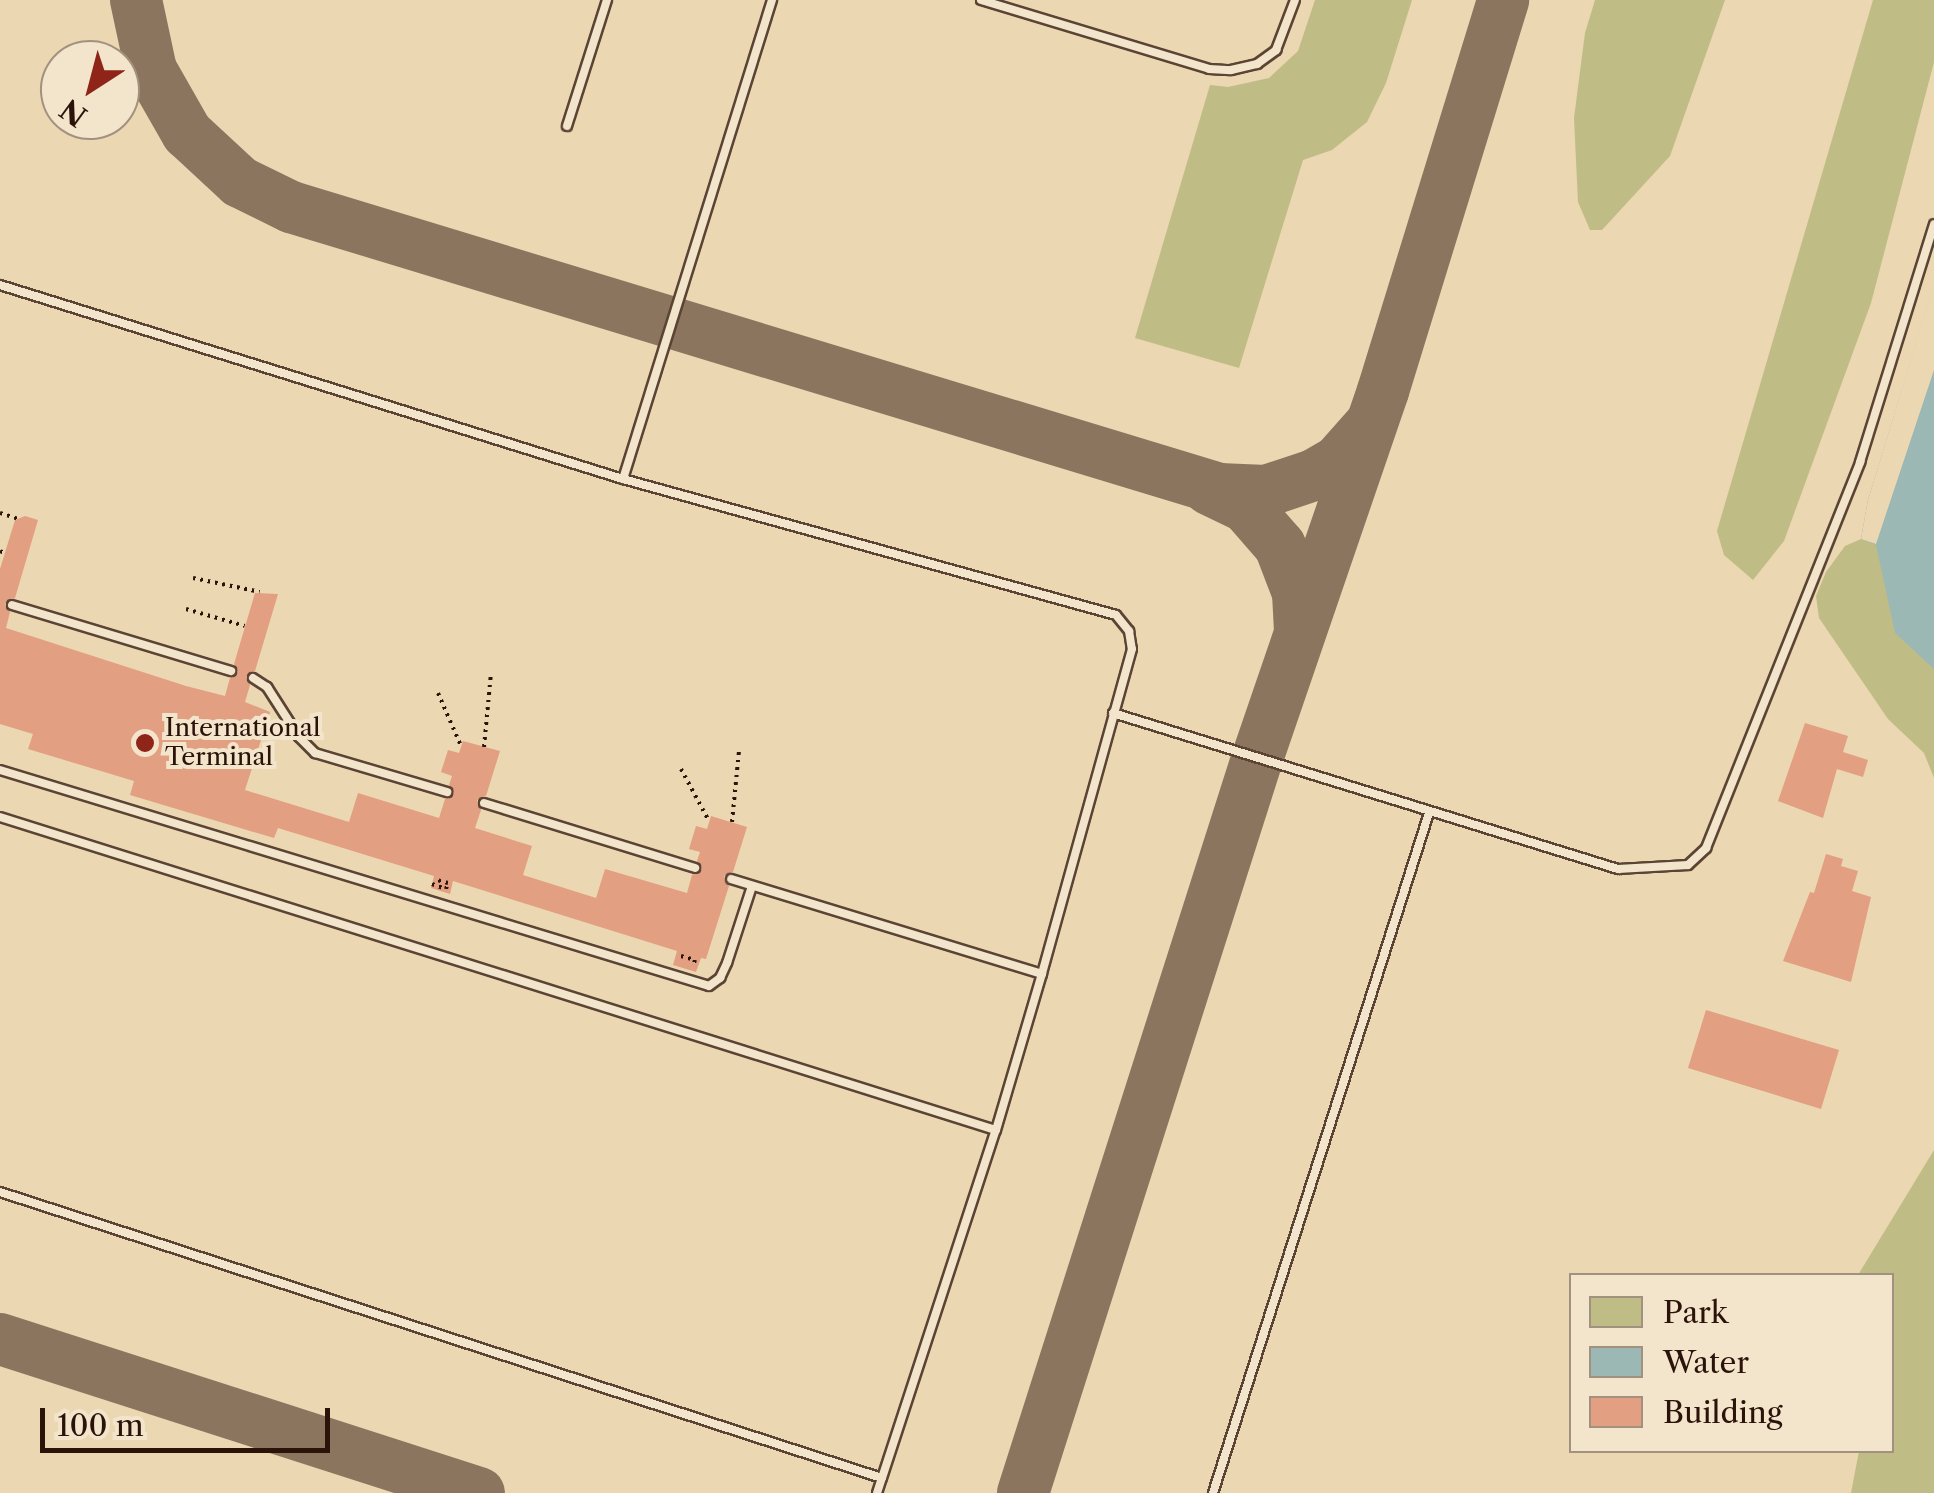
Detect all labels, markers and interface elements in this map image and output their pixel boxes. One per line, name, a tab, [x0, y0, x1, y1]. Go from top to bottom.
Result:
north arrow	[40, 40, 140, 140]
text: N	[54, 92, 93, 134]
place label: International Terminal	[165, 714, 320, 773]
marker: International Terminal	[134, 732, 156, 754]
legend	[1569, 1273, 1894, 1453]
text: Park	[1663, 1294, 1728, 1331]
text: Water	[1663, 1344, 1749, 1381]
scale bar	[45, 1388, 335, 1450]
text: Building	[1663, 1394, 1783, 1431]
text: 100 m	[57, 1407, 144, 1444]

